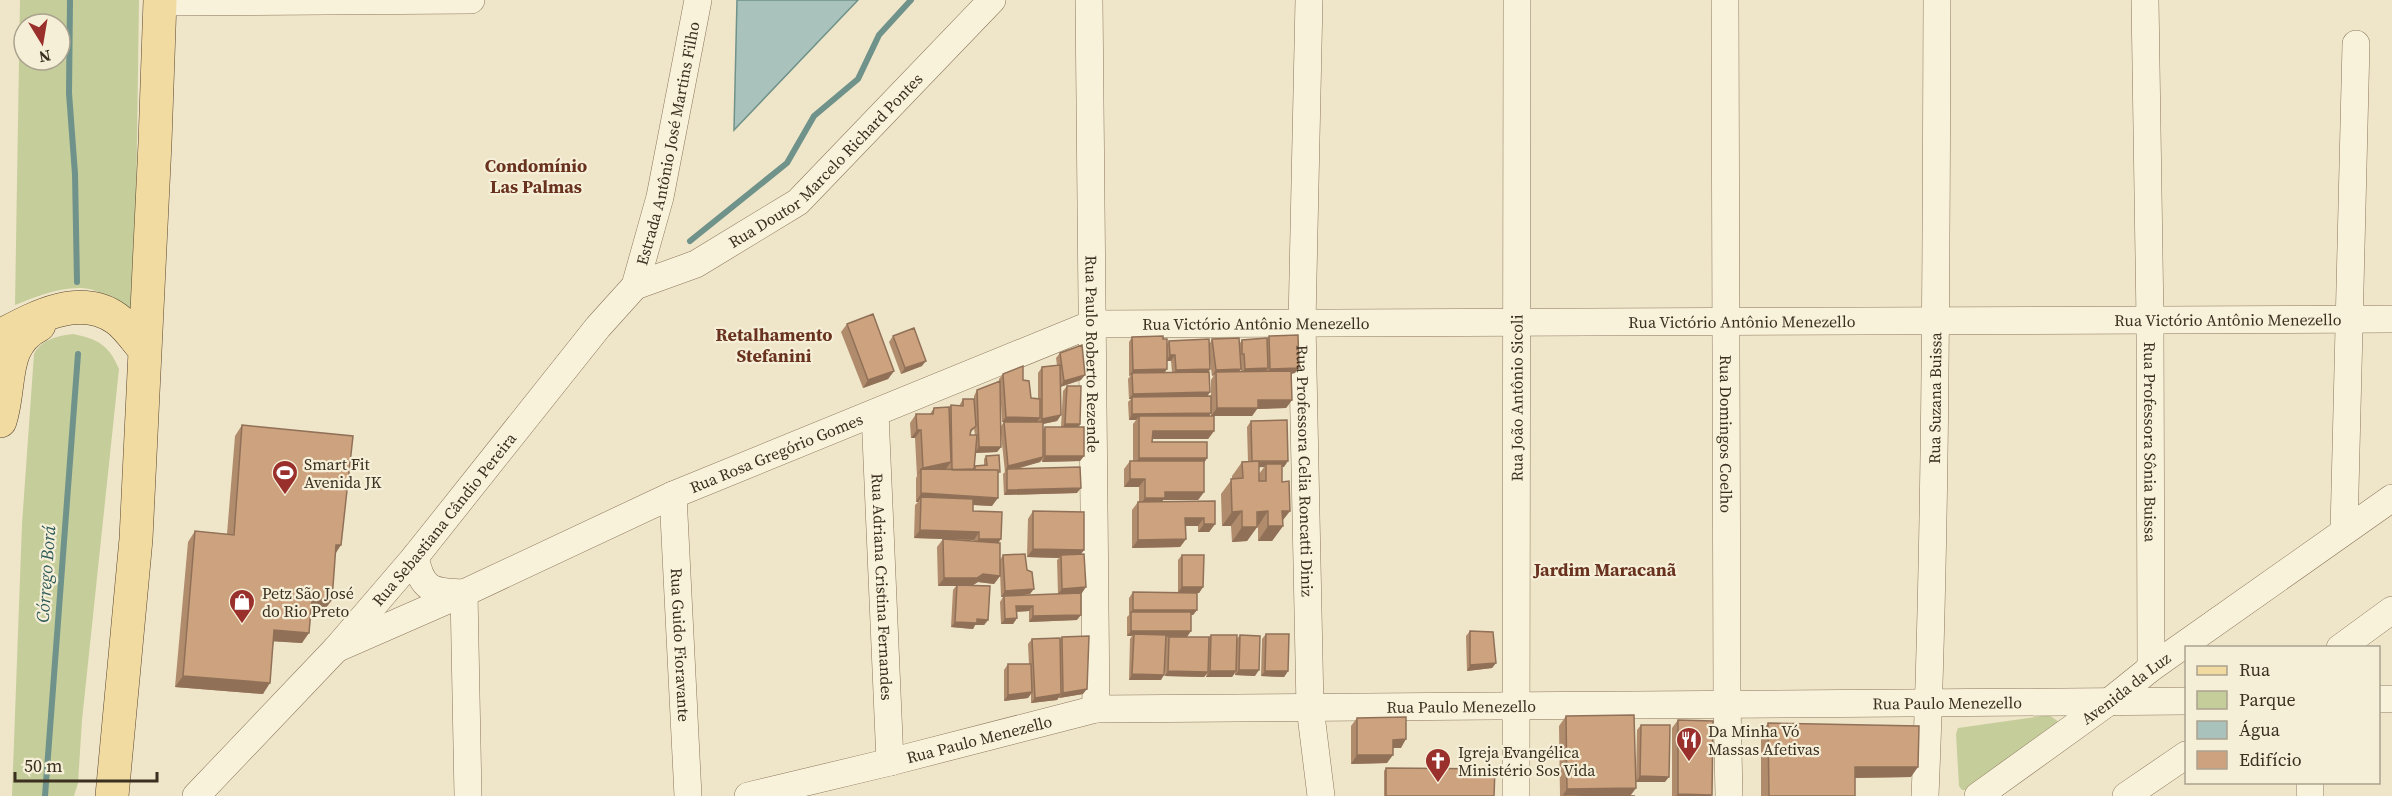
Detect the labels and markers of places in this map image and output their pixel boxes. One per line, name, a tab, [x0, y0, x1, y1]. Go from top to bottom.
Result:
place label: Smart Fit Avenida JK	[304, 453, 382, 493]
sports icon: Smart Fit Avenida JK	[270, 458, 300, 496]
place label: Petz São José do Rio Preto	[262, 582, 354, 622]
shop icon: Petz São José do Rio Preto	[227, 587, 257, 625]
place label: Da Minha Vó Massas Afetivas	[1708, 720, 1820, 760]
restaurant icon: Da Minha Vó Massas Afetivas	[1674, 725, 1704, 763]
place label: Igreja Evangélica Ministério Sos Vida	[1458, 741, 1596, 781]
church icon: Igreja Evangélica Ministério Sos Vida	[1423, 746, 1453, 784]

